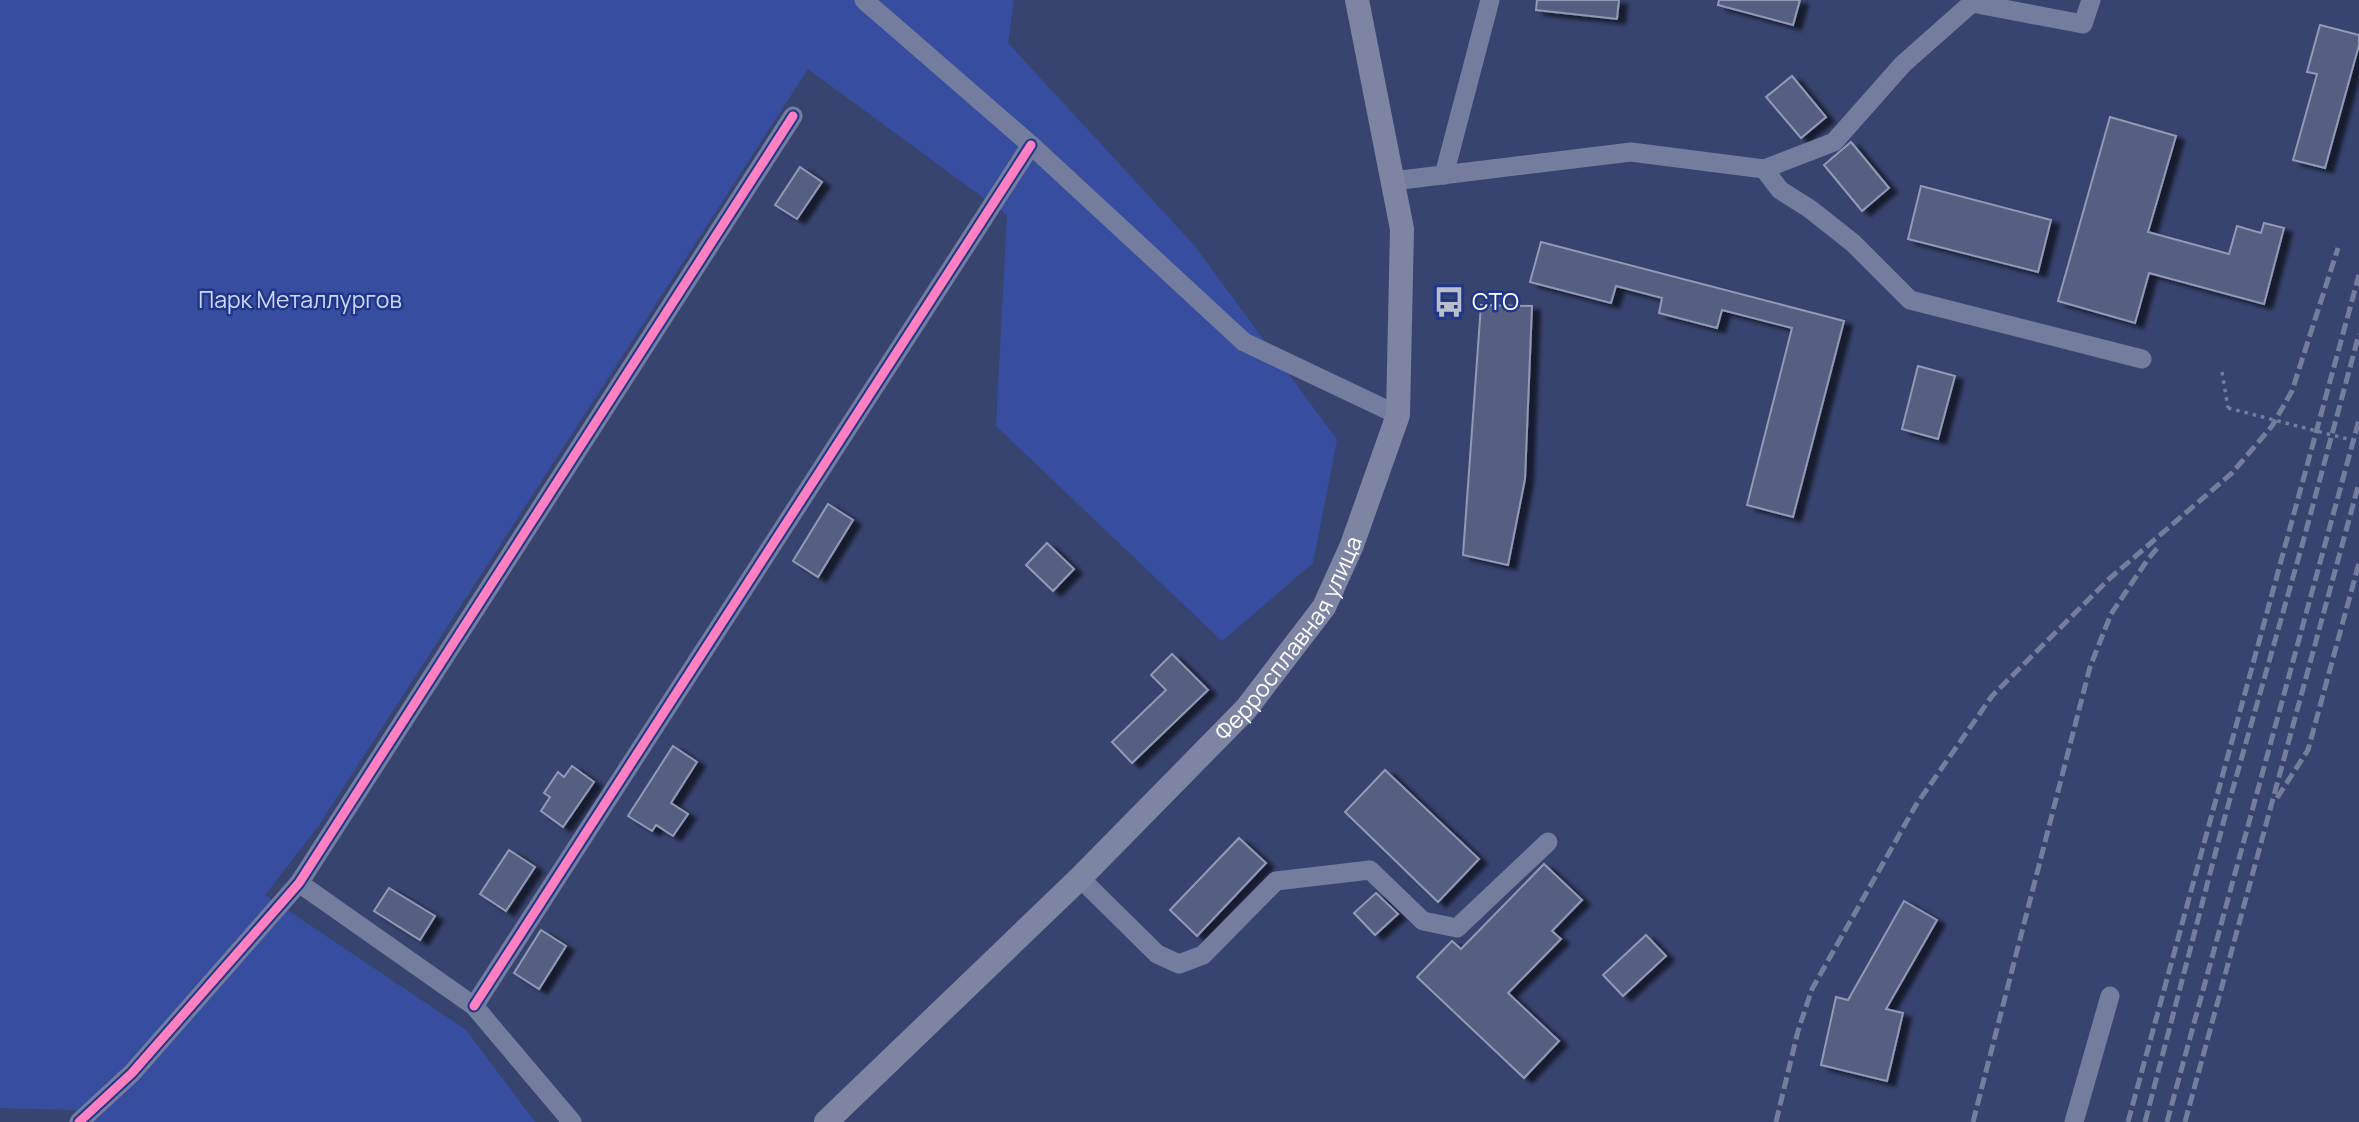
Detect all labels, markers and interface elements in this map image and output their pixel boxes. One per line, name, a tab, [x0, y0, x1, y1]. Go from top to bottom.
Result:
park label: Парк Металлургов	[198, 283, 402, 315]
bus stop icon: СТО	[1432, 285, 1466, 319]
place label: СТО	[1472, 285, 1519, 317]
street label: Ферросплавная улица	[1207, 532, 1369, 747]

